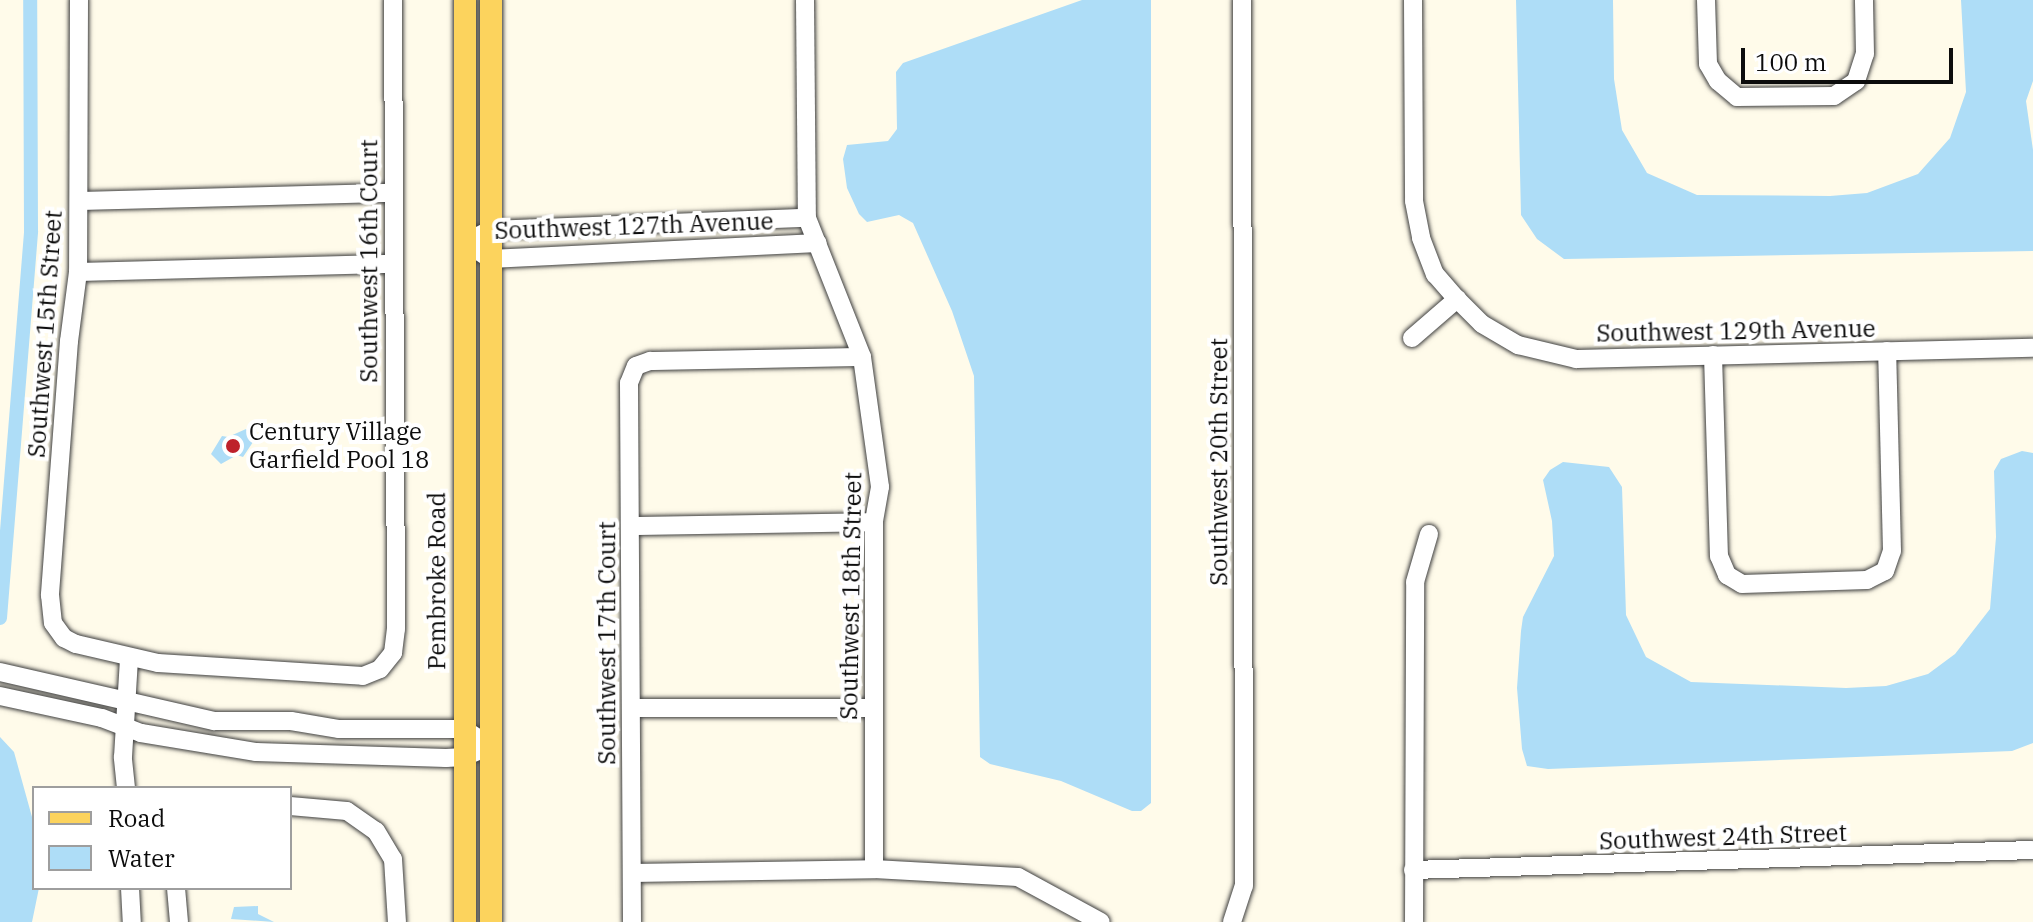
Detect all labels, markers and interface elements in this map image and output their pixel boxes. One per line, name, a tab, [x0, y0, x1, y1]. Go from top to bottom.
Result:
scale bar	[1745, 32, 1957, 82]
text: 100 m	[1755, 46, 1827, 78]
street label: Southwest 16th Court	[355, 139, 383, 383]
street label: Southwest 127th Avenue	[494, 207, 774, 245]
street label: Southwest 15th Street	[22, 209, 68, 459]
street label: Southwest 129th Avenue	[1596, 314, 1876, 348]
street label: Southwest 20th Street	[1205, 338, 1233, 586]
place label: Century Village Garfield Pool 18	[249, 418, 429, 474]
marker: Century Village Garfield Pool 18	[224, 437, 242, 455]
street label: Southwest 18th Street	[834, 472, 868, 720]
street label: Pembroke Road	[423, 492, 451, 670]
street label: Southwest 17th Court	[593, 521, 621, 765]
legend	[32, 786, 292, 890]
text: Road	[108, 802, 165, 834]
street label: Southwest 24th Street	[1599, 818, 1847, 856]
text: Water	[108, 842, 175, 874]

